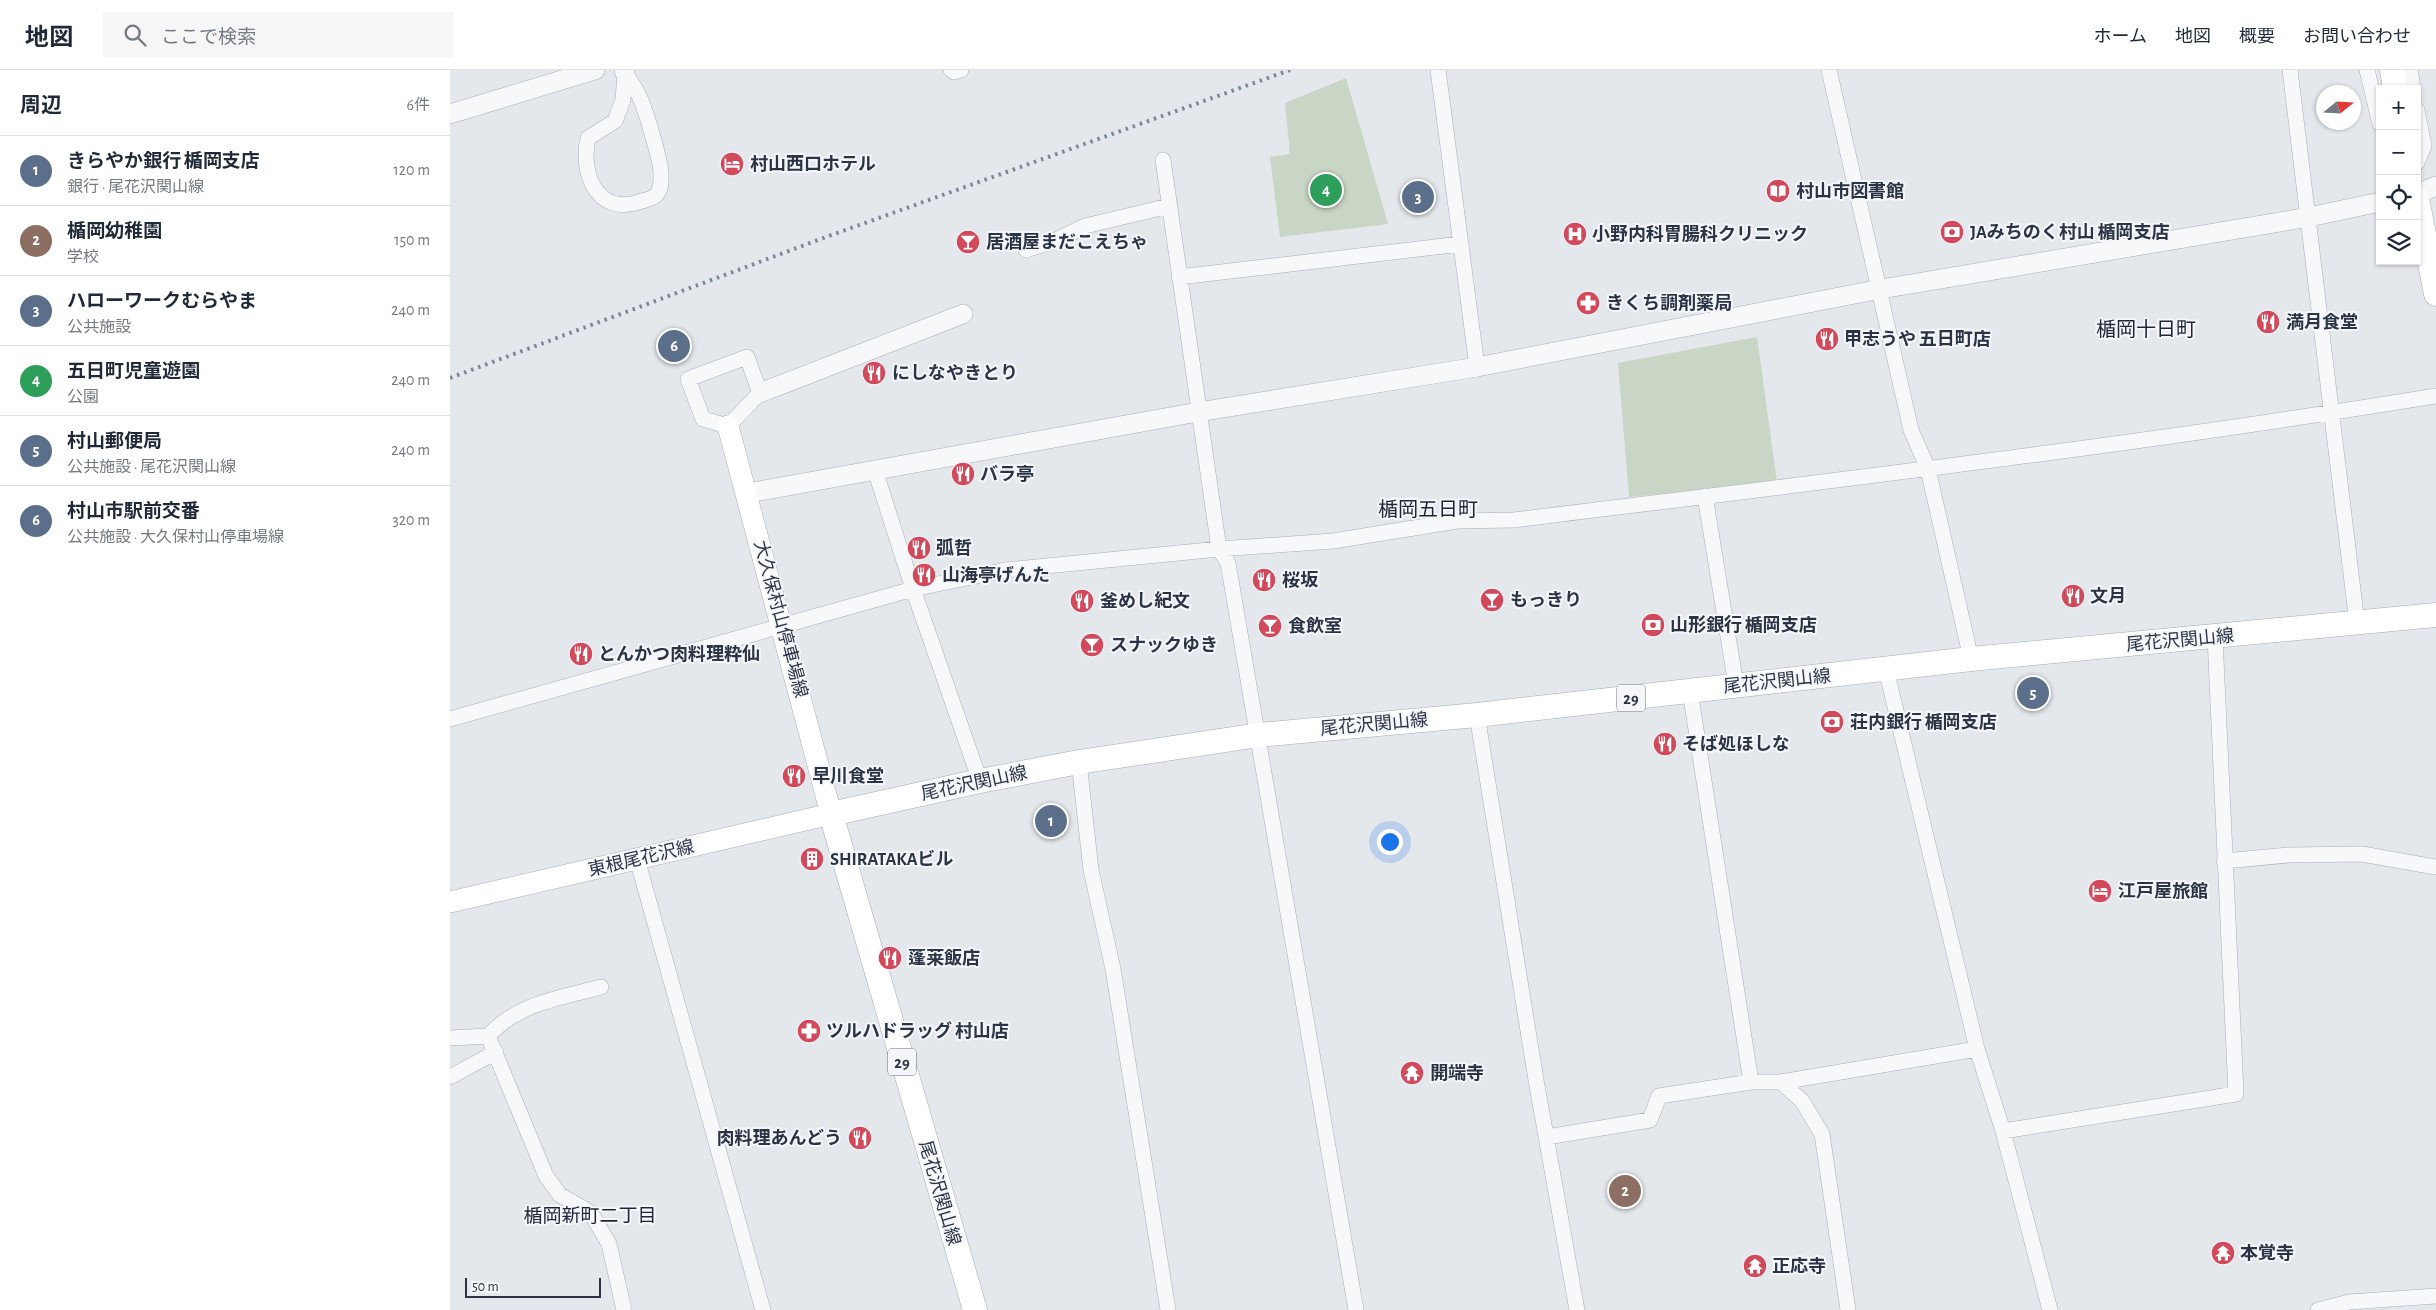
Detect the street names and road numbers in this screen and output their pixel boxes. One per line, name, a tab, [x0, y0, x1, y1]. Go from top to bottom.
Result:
street label: 大久保村山停車場線	[750, 538, 812, 700]
street label: 尾花沢関山線	[2125, 625, 2235, 655]
street label: 尾花沢関山線	[1722, 665, 1832, 697]
road number: 29	[1617, 684, 1645, 711]
street label: 尾花沢関山線	[1319, 709, 1429, 739]
street label: 尾花沢関山線	[919, 762, 1029, 804]
street label: 東根尾花沢線	[586, 836, 696, 880]
road number: 29	[888, 1049, 916, 1076]
street label: 尾花沢関山線	[916, 1138, 964, 1248]

